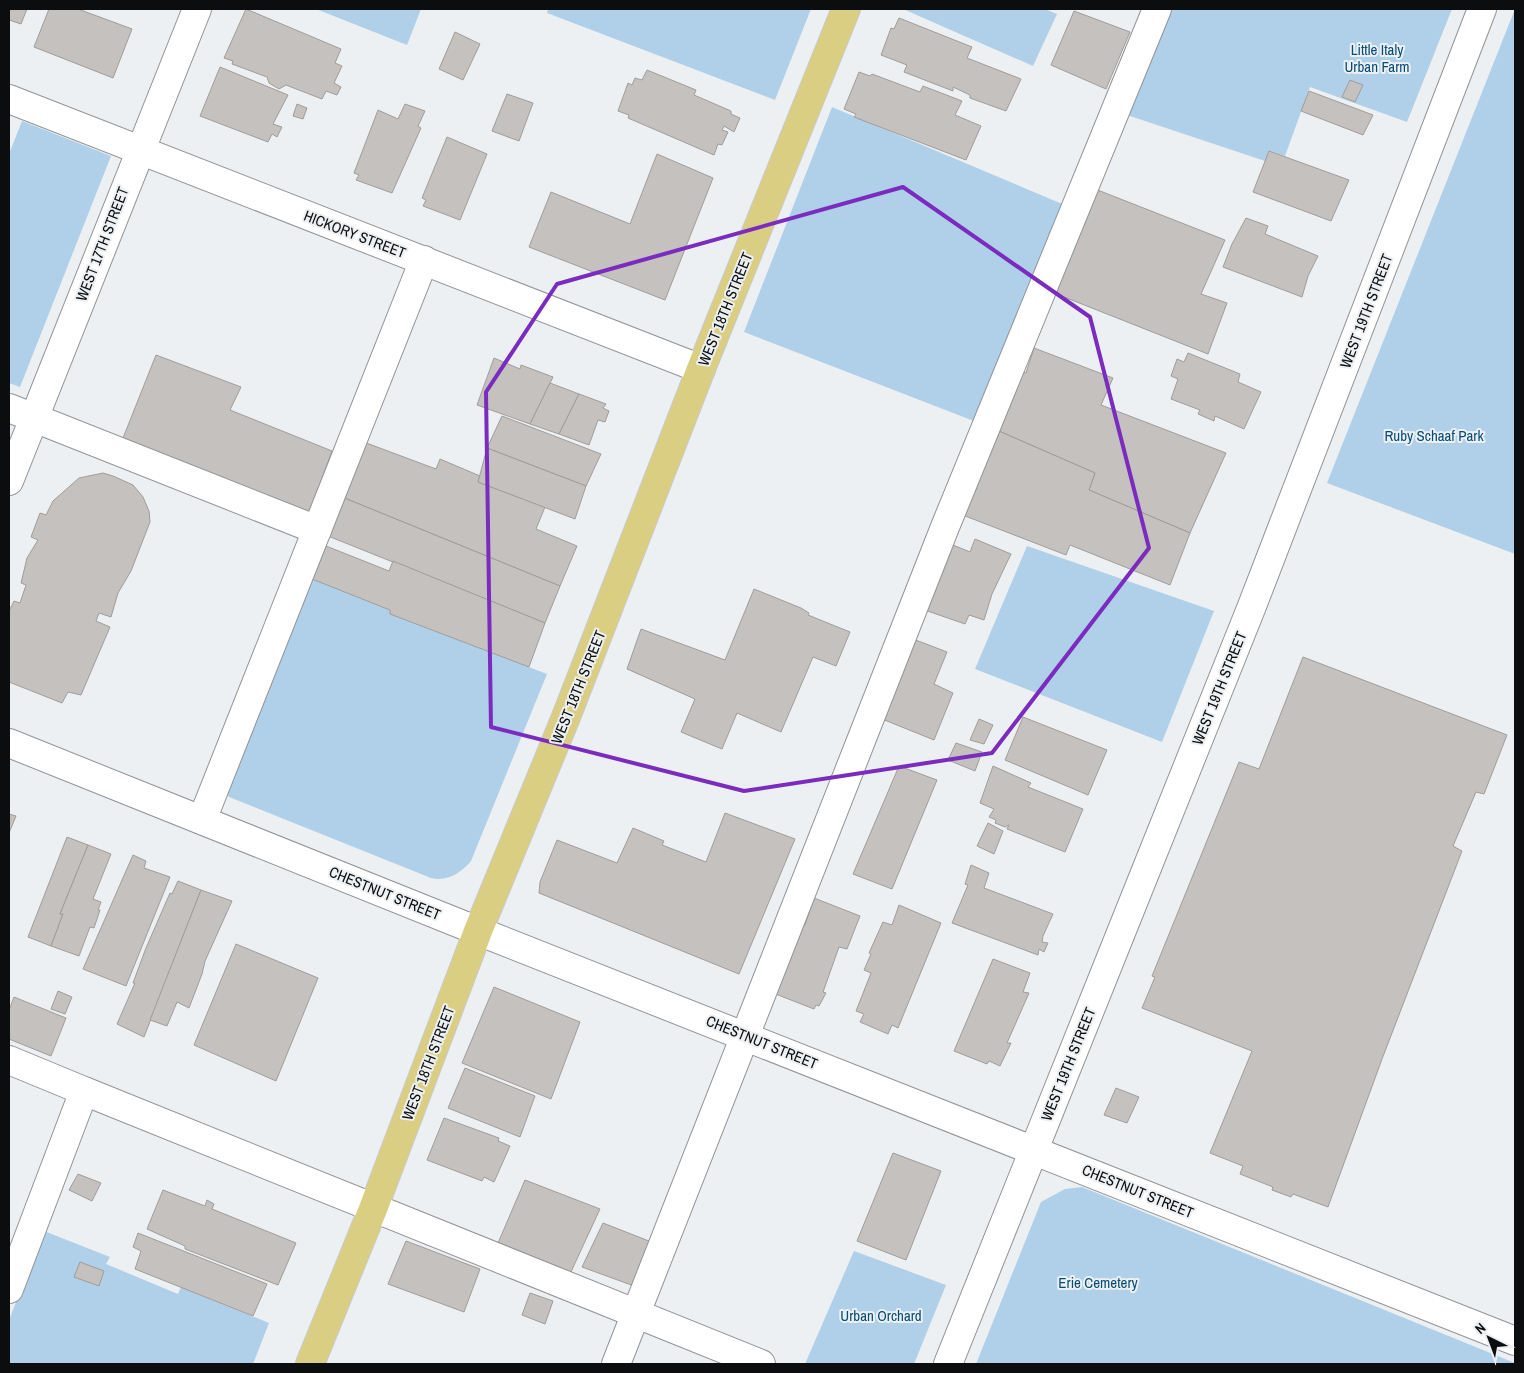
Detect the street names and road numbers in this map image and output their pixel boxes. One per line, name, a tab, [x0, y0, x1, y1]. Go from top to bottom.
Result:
street label: WEST 17TH STREET	[71, 183, 134, 304]
street label: HICKORY STREET	[301, 205, 409, 263]
street label: WEST 18TH STREET	[693, 249, 758, 369]
street label: WEST 19TH STREET	[1335, 250, 1398, 371]
street label: WEST 18TH STREET	[546, 627, 611, 747]
street label: WEST 19TH STREET	[1187, 628, 1252, 748]
street label: CHESTNUT STREET	[326, 861, 444, 925]
street label: WEST 18TH STREET	[397, 1002, 460, 1123]
street label: WEST 19TH STREET	[1036, 1004, 1101, 1124]
street label: CHESTNUT STREET	[703, 1010, 821, 1074]
street label: CHESTNUT STREET	[1079, 1159, 1197, 1223]

